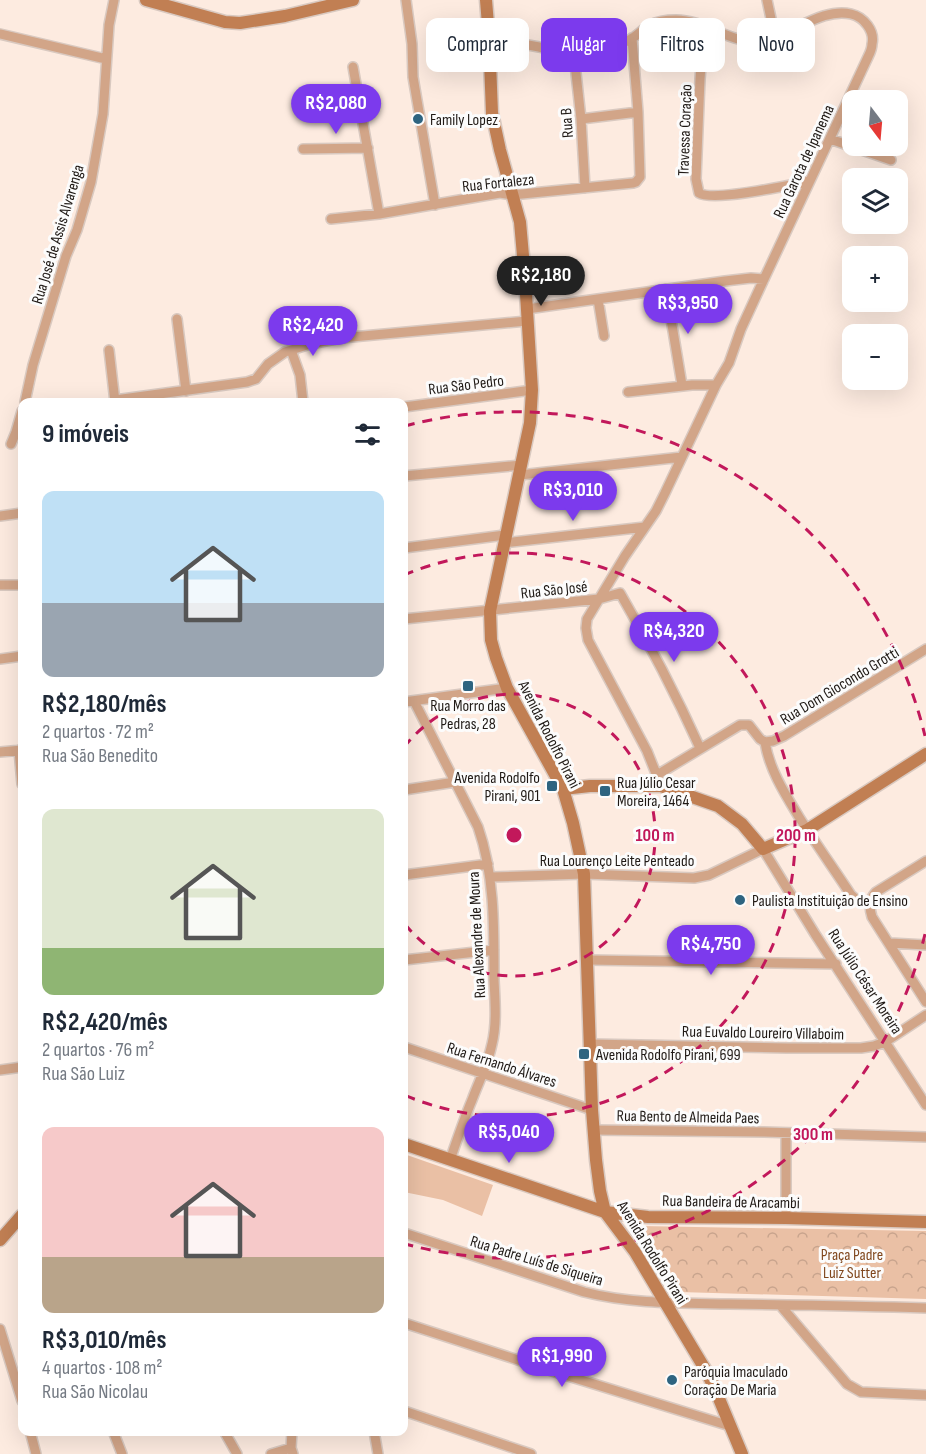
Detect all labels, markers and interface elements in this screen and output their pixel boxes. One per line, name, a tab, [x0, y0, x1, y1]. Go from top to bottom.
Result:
chip: Comprar	[426, 18, 529, 72]
chip: Alugar	[541, 18, 627, 72]
chip: Filtros	[639, 18, 725, 72]
chip: Novo	[737, 18, 815, 72]
pin: R$2,080	[281, 84, 391, 135]
street label: Travessa Coração	[674, 84, 697, 176]
north arrow	[842, 90, 908, 156]
map controls	[842, 90, 908, 390]
text: R$2,080	[305, 91, 367, 115]
street label: Rua Garota de Ipanema	[770, 102, 839, 221]
street label: Rua B	[557, 107, 578, 138]
place label: Family Lopez	[430, 111, 498, 130]
marker: Family Lopez	[411, 112, 425, 126]
street label: Rua José de Assis Alvarenga	[28, 163, 89, 306]
button: layers	[842, 168, 908, 234]
street label: Rua Fortaleza	[461, 170, 535, 197]
button: +	[842, 246, 908, 312]
pin: R$2,180	[486, 256, 596, 307]
text: R$2,180	[511, 263, 571, 287]
pin: R$3,950	[633, 284, 743, 335]
text: R$3,950	[657, 291, 719, 315]
pin: R$2,420	[258, 306, 368, 357]
text: R$2,420	[282, 313, 344, 337]
button: −	[842, 324, 908, 390]
street label: Rua São Pedro	[427, 371, 505, 400]
icon: filters	[351, 418, 384, 451]
text: 9 imóveis	[42, 419, 129, 450]
pin: R$3,010	[518, 471, 628, 522]
text: R$3,010	[543, 478, 603, 502]
icon: home	[159, 530, 267, 638]
street label: Rua São José	[520, 578, 589, 603]
pin: R$4,320	[619, 612, 729, 663]
text: R$4,320	[643, 619, 705, 643]
street label: Rua Dom Giocondo Grotti	[777, 643, 903, 729]
street label: Avenida Rodolfo Pirani	[513, 677, 584, 792]
marker: Rua Morro das Pedras, 28	[461, 679, 475, 693]
text: R$2,180/mês	[42, 689, 167, 720]
place label: Rua Morro das Pedras, 28	[430, 697, 506, 734]
text: 2 quartos · 72 m²	[42, 720, 154, 744]
text: Rua São Benedito	[42, 744, 158, 768]
place label: Avenida Rodolfo Pirani, 901	[454, 769, 540, 806]
place label: Rua Júlio Cesar Moreira, 1464	[617, 774, 696, 811]
marker: Avenida Rodolfo Pirani, 901	[545, 779, 559, 793]
marker: Rua Júlio Cesar Moreira, 1464	[598, 784, 612, 798]
centre of rings	[504, 825, 524, 845]
text: 100 m	[636, 825, 675, 846]
text: 200 m	[776, 825, 816, 846]
icon: home	[159, 848, 267, 956]
street label: Rua Lourenço Leite Penteado	[540, 852, 694, 871]
street label: Rua Alexandre de Moura	[465, 871, 490, 999]
place label: Paulista Instituição de Ensino	[752, 892, 908, 911]
marker: Paulista Instituição de Ensino	[733, 893, 747, 907]
pin: R$4,750	[656, 925, 766, 976]
street label: Rua Júlio César Moreira	[824, 926, 906, 1038]
text: R$4,750	[681, 932, 741, 956]
text: R$2,420/mês	[42, 1007, 168, 1038]
street label: Rua Euvaldo Loureiro Villaboim	[682, 1023, 844, 1044]
text: 2 quartos · 76 m²	[42, 1038, 155, 1062]
street label: Rua Fernando Álvares	[444, 1039, 559, 1092]
place label: Avenida Rodolfo Pirani, 699	[595, 1046, 741, 1065]
marker: Avenida Rodolfo Pirani, 699	[577, 1047, 591, 1061]
text: Rua São Luiz	[42, 1062, 125, 1086]
street label: Rua Bento de Almeida Paes	[616, 1107, 760, 1128]
pin: R$5,040	[454, 1113, 564, 1164]
text: R$5,040	[478, 1120, 540, 1144]
text: 300 m	[793, 1124, 833, 1145]
icon: home	[159, 1166, 267, 1274]
street label: Rua Bandeira de Aracambi	[662, 1192, 800, 1213]
street label: Avenida Rodolfo Pirani	[612, 1197, 691, 1308]
street label: Rua Padre Luís de Siqueira	[468, 1232, 605, 1291]
park label: Praça Padre Luiz Sutter	[821, 1246, 883, 1283]
text: R$3,010/mês	[42, 1325, 166, 1356]
pin: R$1,990	[507, 1337, 617, 1388]
text: R$1,990	[531, 1344, 593, 1368]
text: 4 quartos · 108 m²	[42, 1356, 163, 1380]
place label: Paróquia Imaculado Coração De Maria	[684, 1363, 788, 1400]
marker: Paróquia Imaculado Coração De Maria	[665, 1373, 679, 1387]
text: Rua São Nicolau	[42, 1380, 148, 1404]

